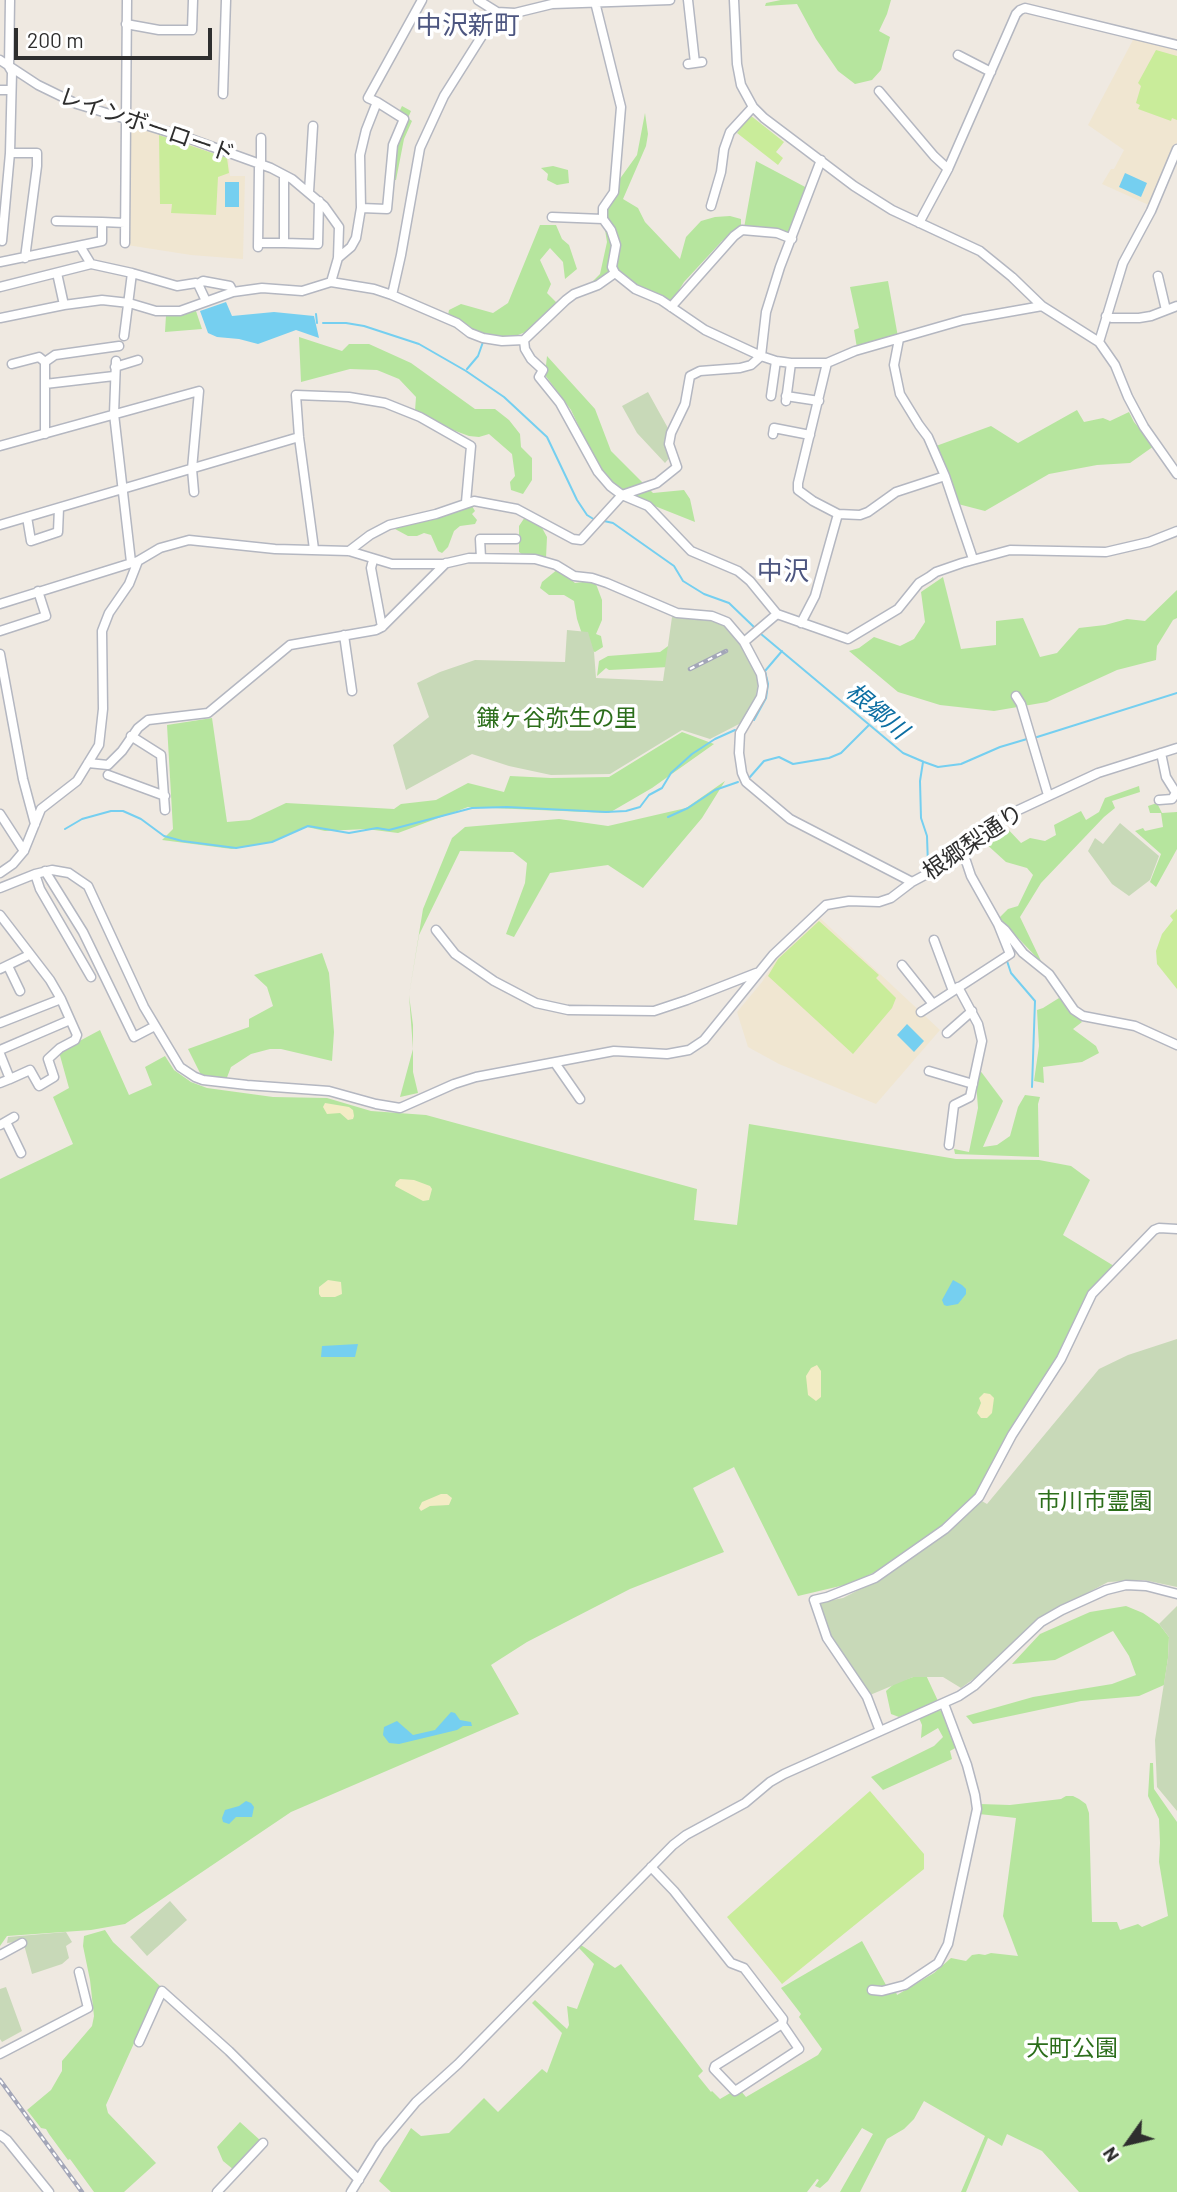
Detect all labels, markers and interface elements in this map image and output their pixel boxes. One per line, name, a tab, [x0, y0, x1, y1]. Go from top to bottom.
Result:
district label: 中沢新町	[416, 9, 520, 41]
scale bar	[18, 14, 215, 58]
text: 200 m	[27, 27, 84, 52]
street label: レインボーロード	[56, 82, 238, 168]
district label: 中沢	[757, 555, 809, 587]
water label: 根郷川	[840, 677, 914, 745]
park label: 鎌ヶ谷弥生の里	[477, 704, 637, 732]
street label: 根郷梨通り	[918, 798, 1028, 886]
park label: 市川市霊園	[1038, 1487, 1152, 1515]
park label: 大町公園	[1026, 2034, 1118, 2062]
north arrow	[1093, 2108, 1163, 2178]
text: N	[1097, 2143, 1123, 2167]

